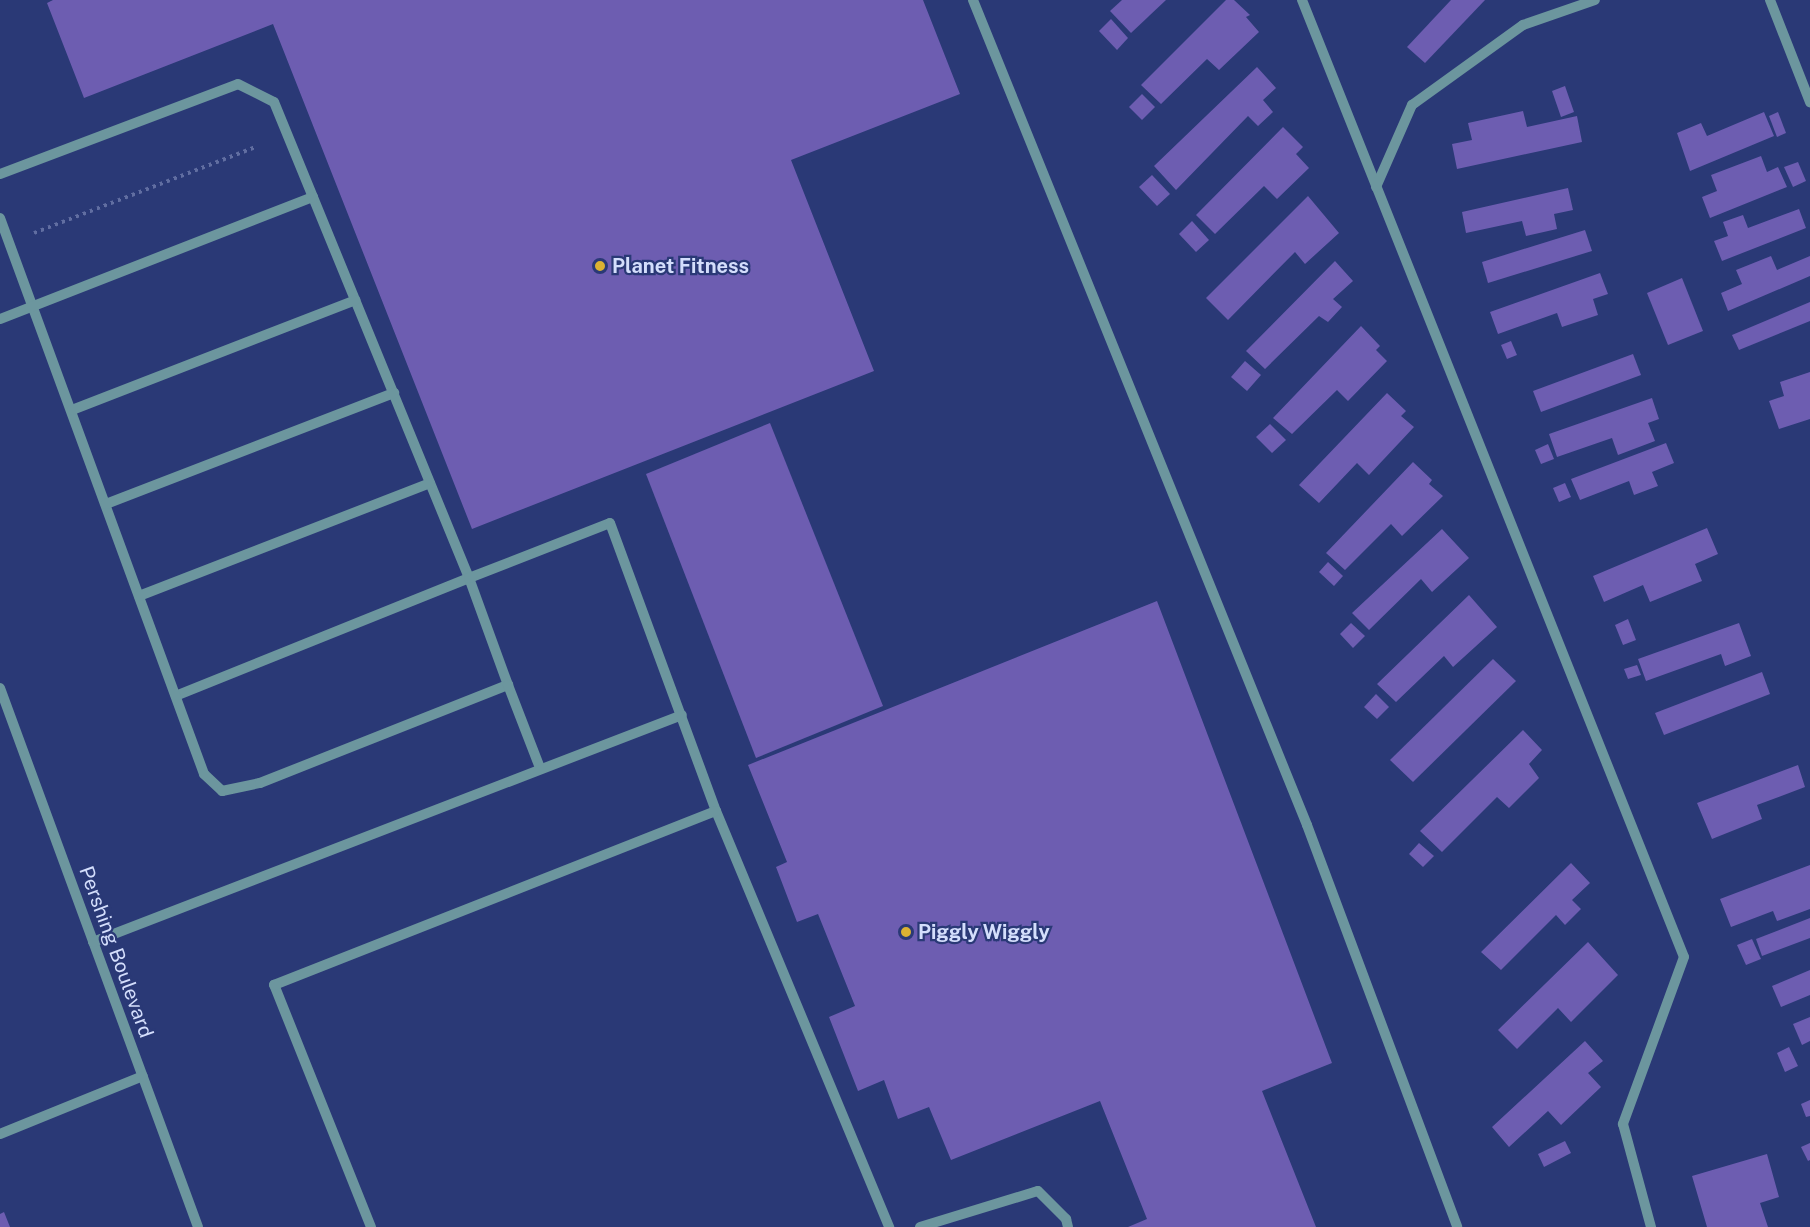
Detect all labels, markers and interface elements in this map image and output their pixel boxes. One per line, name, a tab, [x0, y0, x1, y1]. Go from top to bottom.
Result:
place label: Planet Fitness	[612, 254, 749, 278]
marker: Planet Fitness	[593, 259, 607, 273]
street label: Pershing Boulevard	[74, 863, 158, 1041]
place label: Piggly Wiggly	[918, 920, 1050, 944]
marker: Piggly Wiggly	[899, 925, 913, 939]

